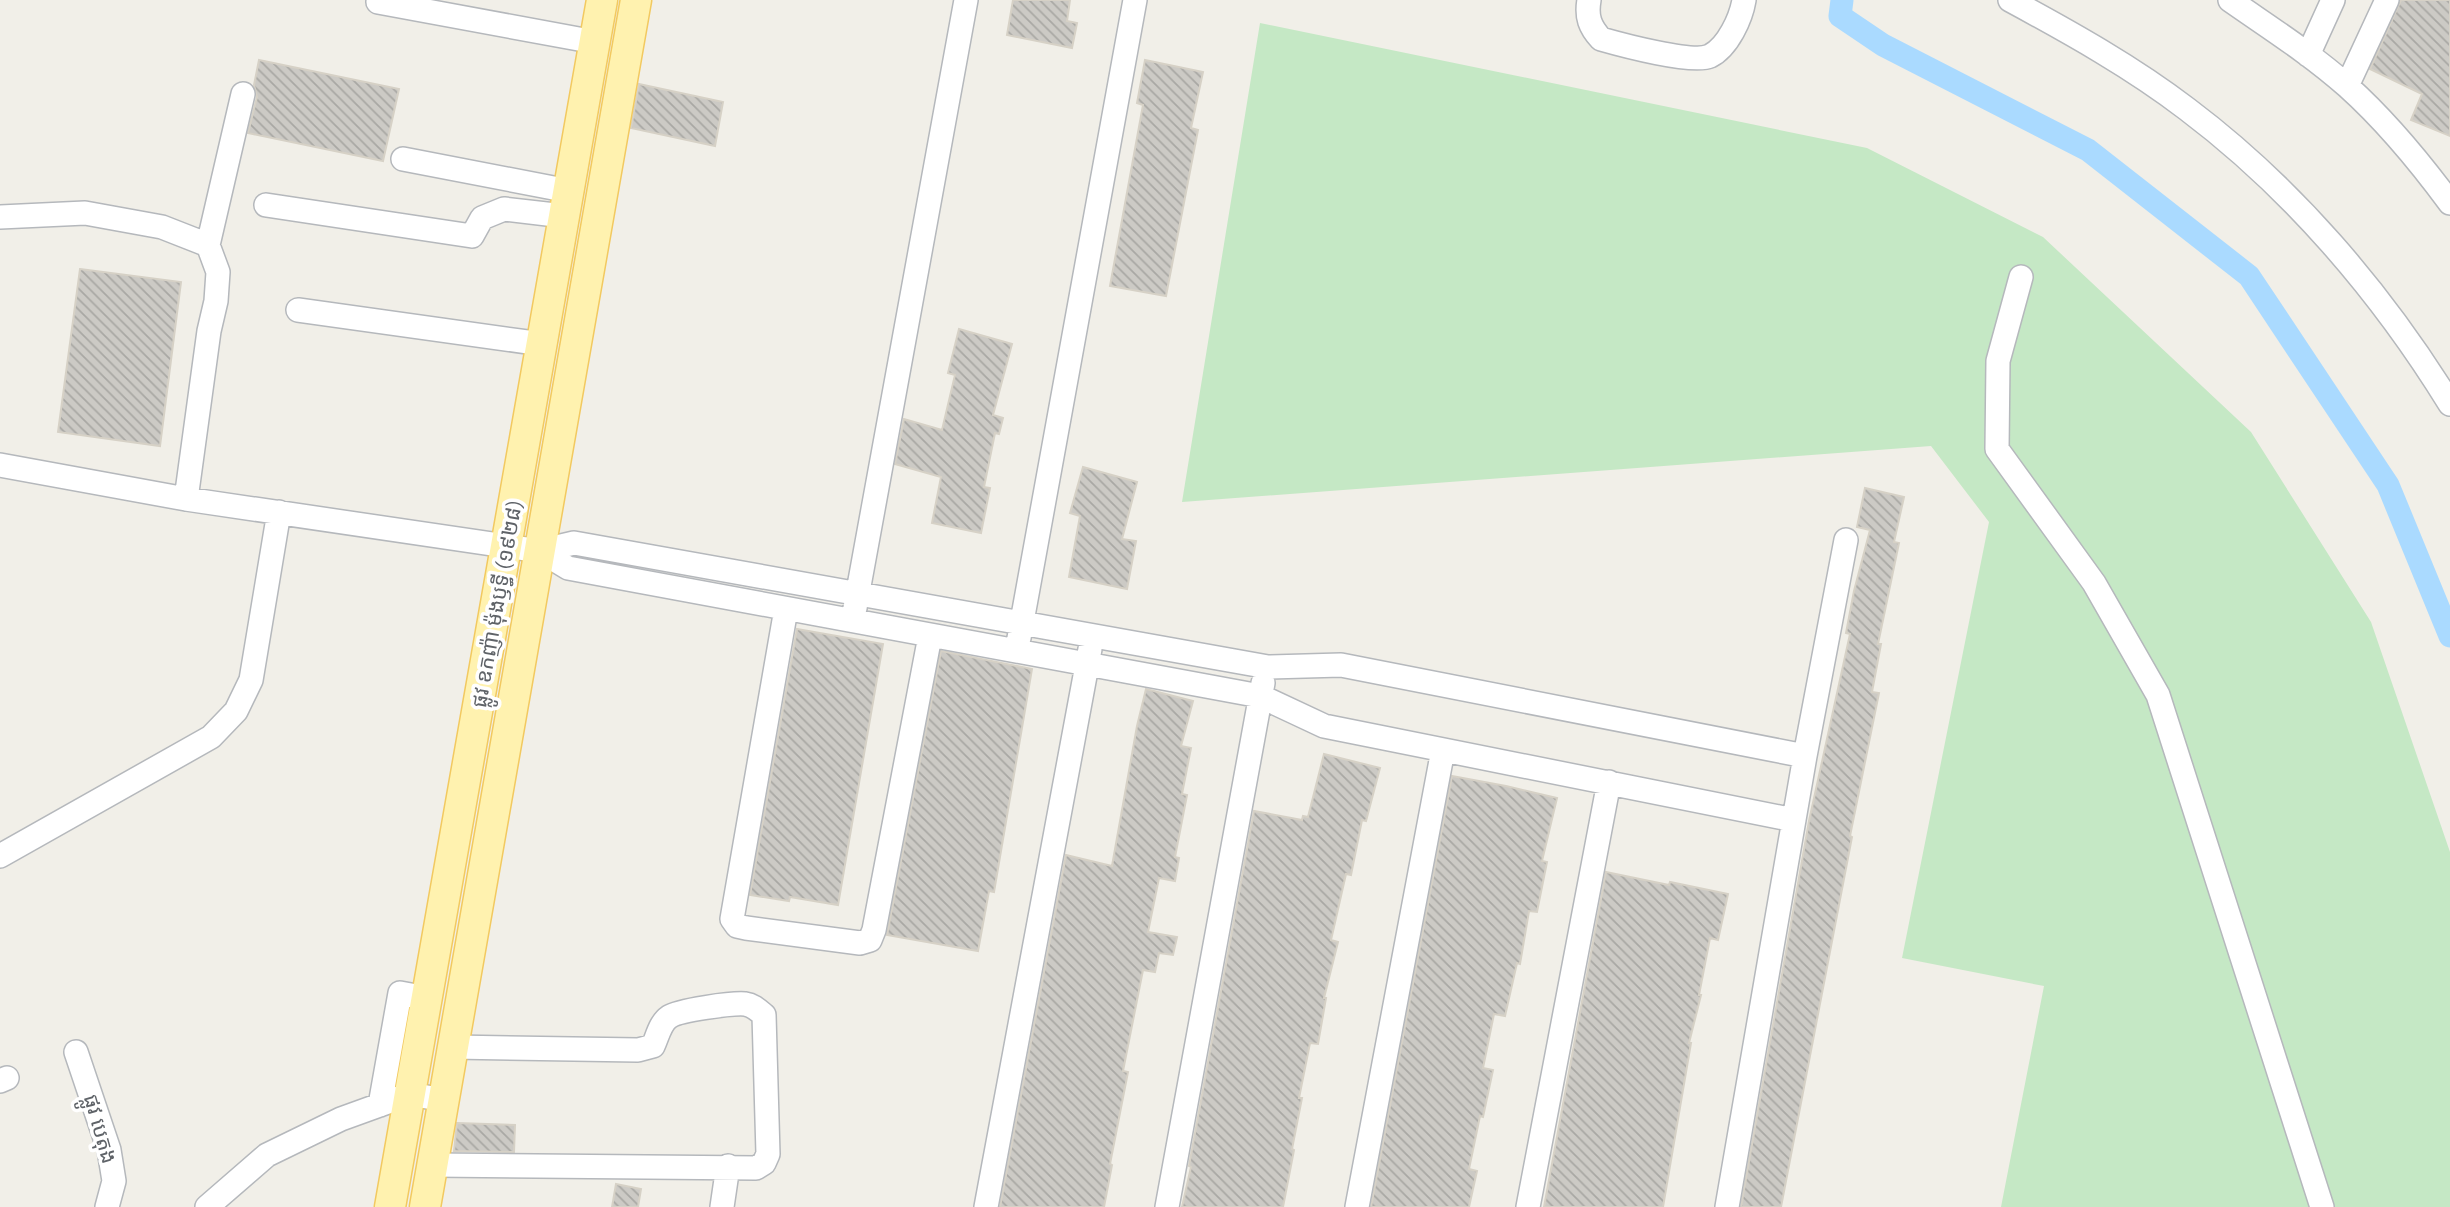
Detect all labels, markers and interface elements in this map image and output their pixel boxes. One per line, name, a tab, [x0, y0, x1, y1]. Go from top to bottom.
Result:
street label: ផ្លូវ ឧកញ៉ា ម៉ុងឫទ្ធី (១៩២៨)	[464, 498, 534, 711]
street label: ផ្លូវ បេតុង	[72, 1091, 124, 1169]

